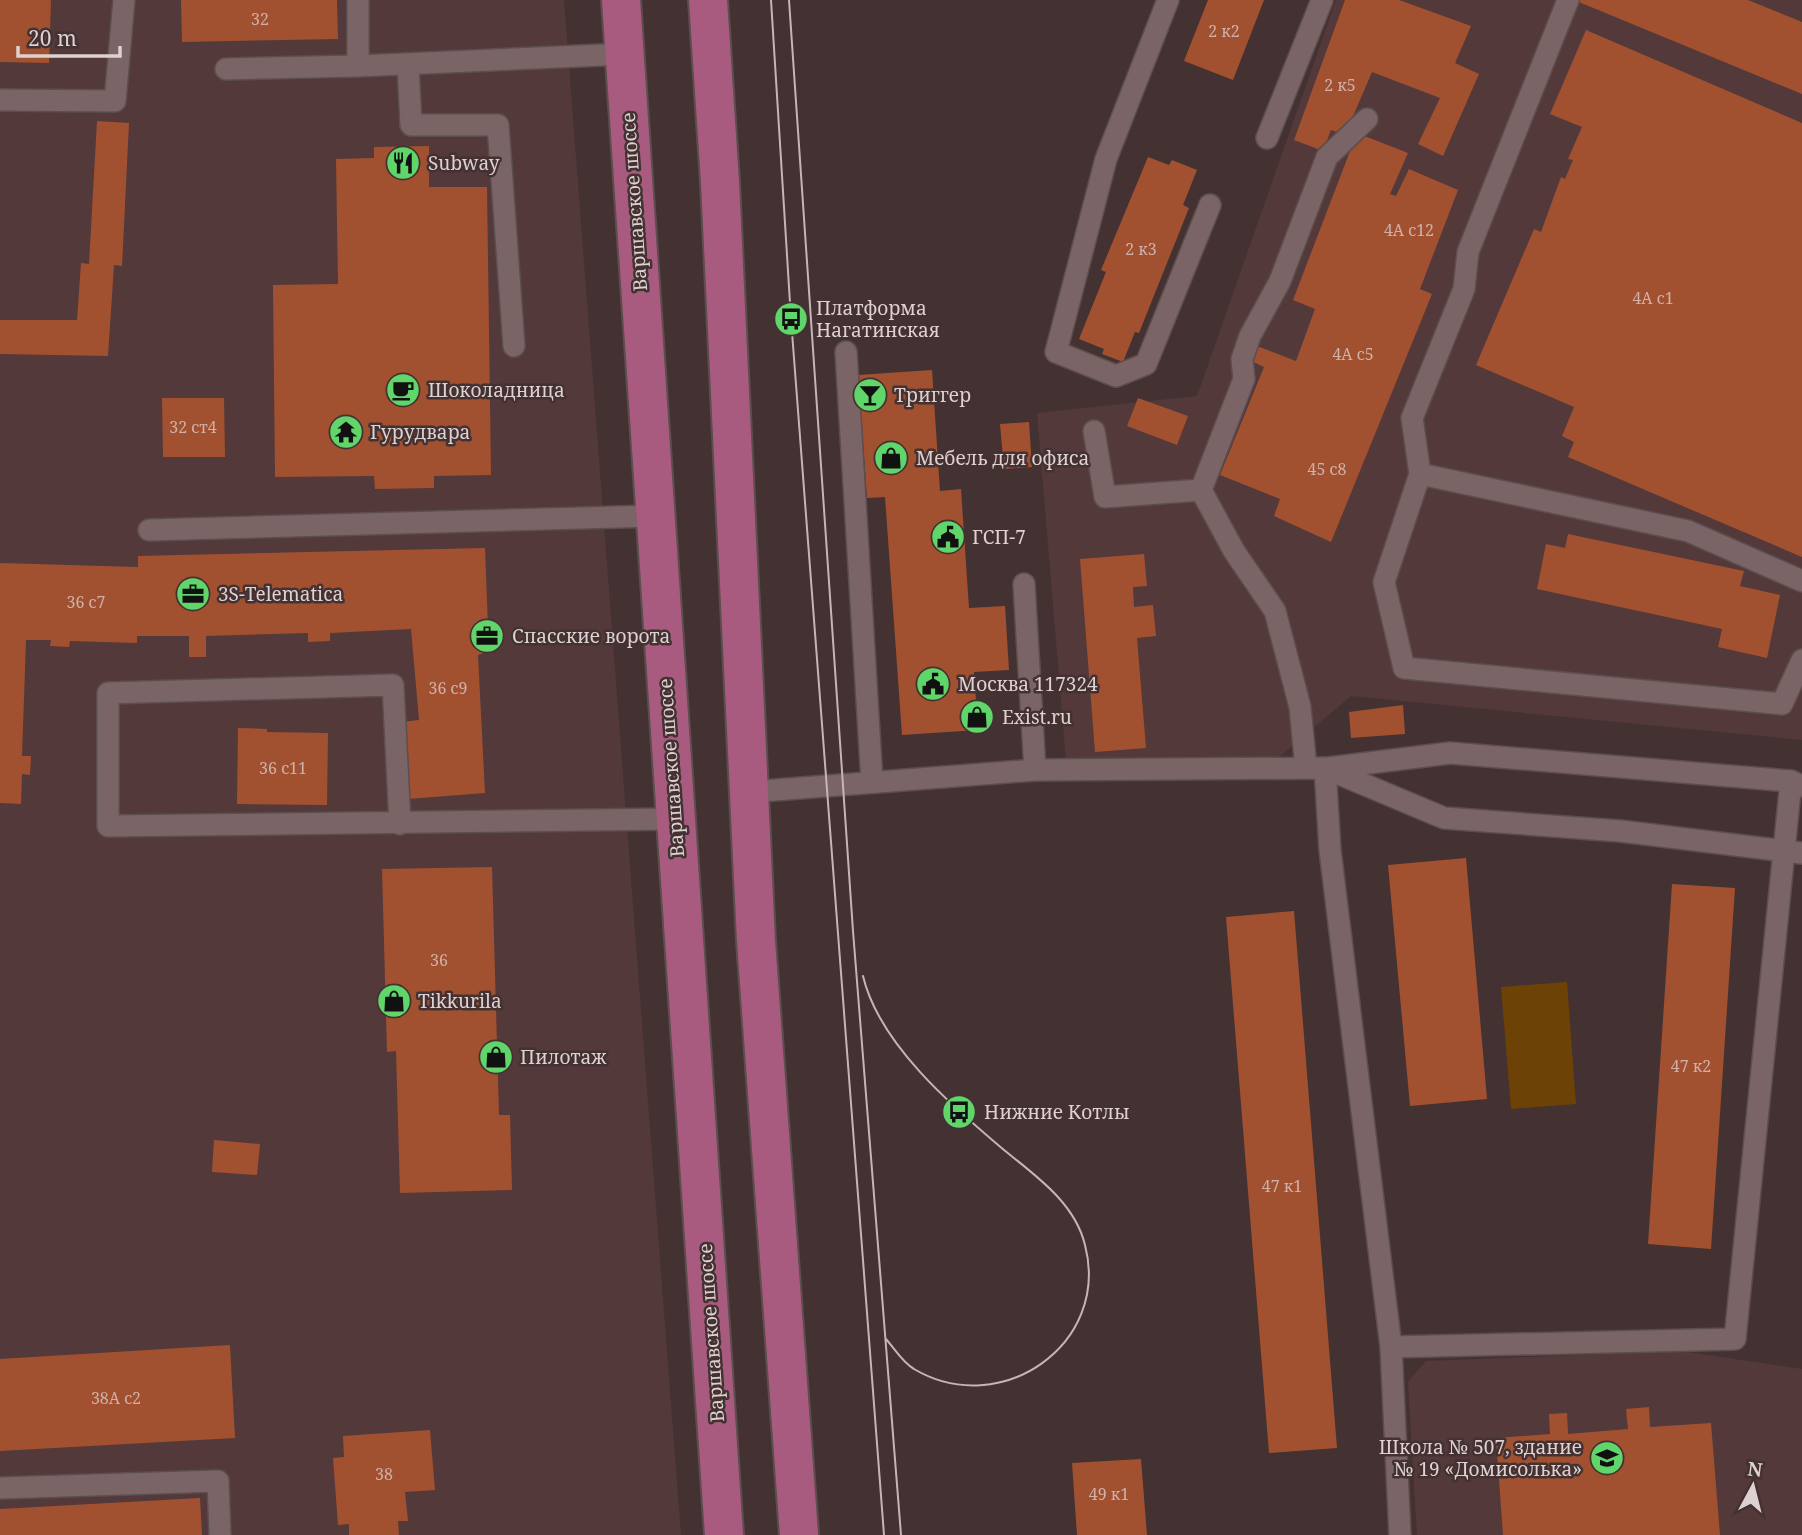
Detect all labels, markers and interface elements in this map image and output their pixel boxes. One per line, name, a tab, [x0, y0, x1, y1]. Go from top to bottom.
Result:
house number: 32	[251, 8, 269, 30]
scale bar	[18, 14, 119, 58]
house number: 2 к2	[1208, 20, 1240, 42]
text: 20 m	[28, 24, 77, 52]
house number: 2 к5	[1324, 74, 1356, 96]
street label: Варшавское шоссе	[615, 112, 653, 292]
restaurant icon: Subway	[384, 144, 422, 182]
place label: Subway	[428, 150, 500, 176]
house number: 4А с12	[1384, 219, 1434, 241]
house number: 2 к3	[1125, 238, 1157, 260]
house number: 4А с1	[1632, 287, 1674, 309]
place label: Платформа Нагатинская	[816, 295, 940, 343]
bus stop icon: Платформа Нагатинская	[772, 300, 810, 338]
house number: 4А с5	[1332, 343, 1374, 365]
cafe icon: Шоколадница	[384, 371, 422, 409]
bar icon: Триггер	[851, 376, 889, 414]
place label: Шоколадница	[428, 377, 565, 403]
place label: Триггер	[894, 382, 971, 408]
temple icon: Гурудвара	[327, 413, 365, 451]
house number: 32 ст4	[169, 416, 217, 438]
place label: Гурудвара	[370, 419, 470, 445]
shop icon: Мебель для офиса	[872, 439, 910, 477]
place label: Мебель для офиса	[916, 445, 1089, 471]
house number: 45 с8	[1308, 458, 1346, 480]
public building icon: ГСП-7	[929, 518, 967, 556]
place label: ГСП-7	[972, 524, 1026, 550]
office icon: 3S-Telematica	[174, 575, 212, 613]
place label: 3S-Telematica	[218, 581, 343, 607]
house number: 36 с7	[67, 591, 105, 613]
office icon: Спасские ворота	[468, 617, 506, 655]
place label: Спасские ворота	[512, 623, 670, 649]
public building icon: Москва 117324	[914, 665, 952, 703]
place label: Москва 117324	[958, 671, 1098, 697]
house number: 36 с9	[429, 677, 467, 699]
street label: Варшавское шоссе	[652, 678, 690, 858]
shop icon: Exist.ru	[958, 698, 996, 736]
place label: Exist.ru	[1002, 704, 1072, 730]
house number: 36 с11	[259, 757, 307, 779]
house number: 36	[430, 949, 448, 971]
shop icon: Tikkurila	[375, 982, 413, 1020]
place label: Tikkurila	[418, 988, 502, 1014]
shop icon: Пилотаж	[477, 1038, 515, 1076]
place label: Пилотаж	[520, 1044, 607, 1070]
house number: 47 к2	[1671, 1055, 1711, 1077]
bus stop icon: Нижние Котлы	[940, 1093, 978, 1131]
place label: Нижние Котлы	[984, 1099, 1129, 1125]
house number: 47 к1	[1262, 1175, 1302, 1197]
street label: Варшавское шоссе	[692, 1243, 730, 1423]
house number: 38А с2	[91, 1387, 141, 1409]
place label: Школа № 507, здание № 19 «Домисолька»	[1379, 1434, 1582, 1482]
school or university icon: Школа № 507, здание № 19 «Домисолька»	[1588, 1439, 1626, 1477]
north arrow	[1718, 1451, 1788, 1521]
text: N	[1746, 1455, 1764, 1483]
house number: 38	[375, 1463, 393, 1485]
house number: 49 к1	[1089, 1483, 1129, 1505]

